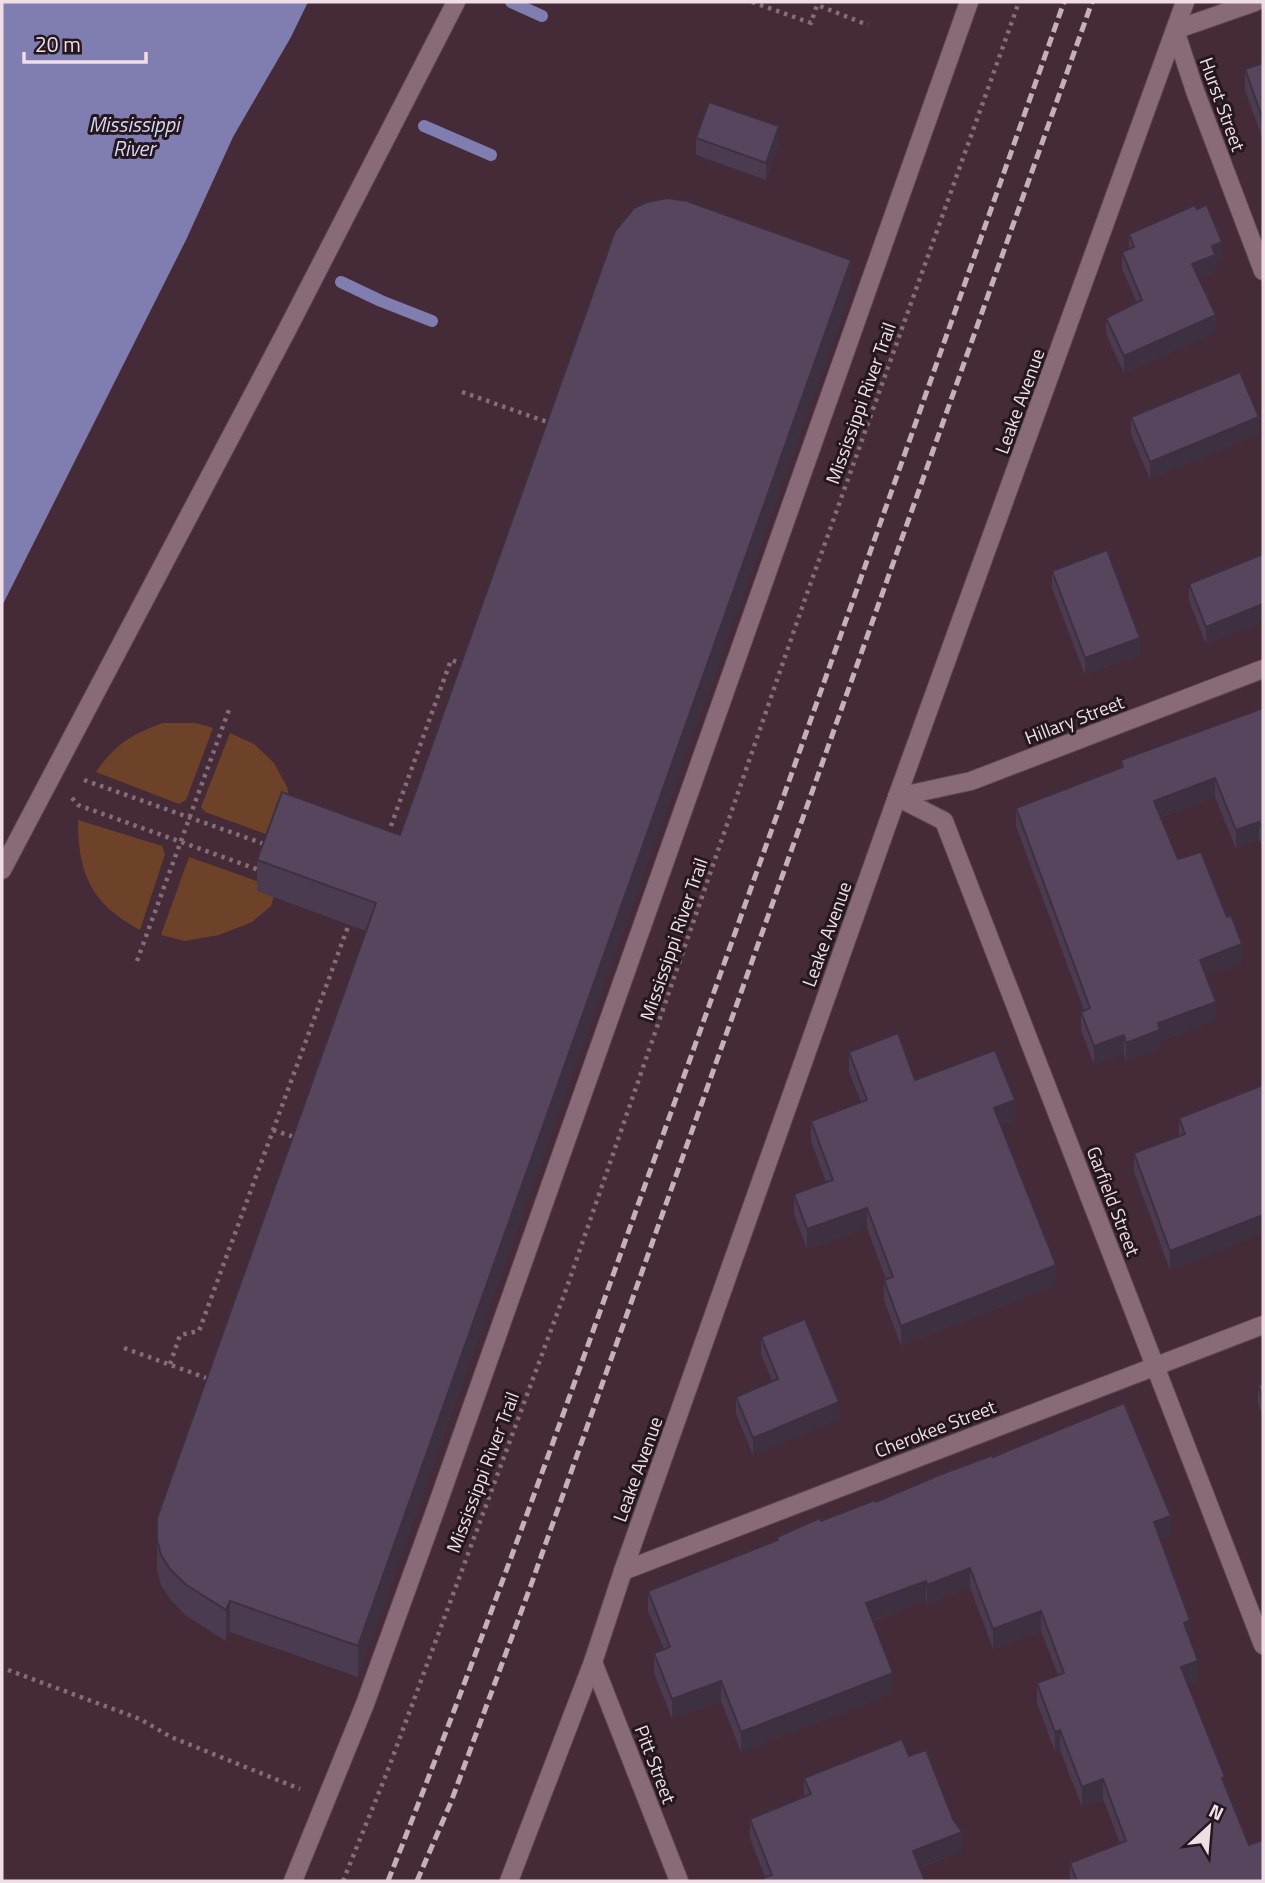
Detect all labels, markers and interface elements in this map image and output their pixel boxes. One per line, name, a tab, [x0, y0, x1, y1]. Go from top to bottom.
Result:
scale bar	[24, 21, 147, 65]
text: 20 m	[35, 28, 81, 60]
street label: Hurst Street	[1193, 53, 1254, 155]
water label: Mississippi River	[89, 108, 182, 164]
street label: Mississippi River Trail	[817, 318, 903, 488]
street label: Leake Avenue	[987, 344, 1051, 458]
street label: Hillary Street	[1020, 687, 1128, 751]
street label: Mississippi River Trail	[632, 854, 714, 1024]
street label: Leake Avenue	[794, 877, 858, 991]
street label: Garfield Street	[1080, 1142, 1148, 1260]
street label: Mississippi River Trail	[438, 1387, 526, 1557]
street label: Cherokee Street	[870, 1391, 1000, 1464]
street label: Leake Avenue	[605, 1412, 669, 1526]
street label: Pitt Street	[628, 1721, 684, 1808]
north arrow	[1174, 1792, 1244, 1862]
text: N	[1204, 1795, 1229, 1827]

